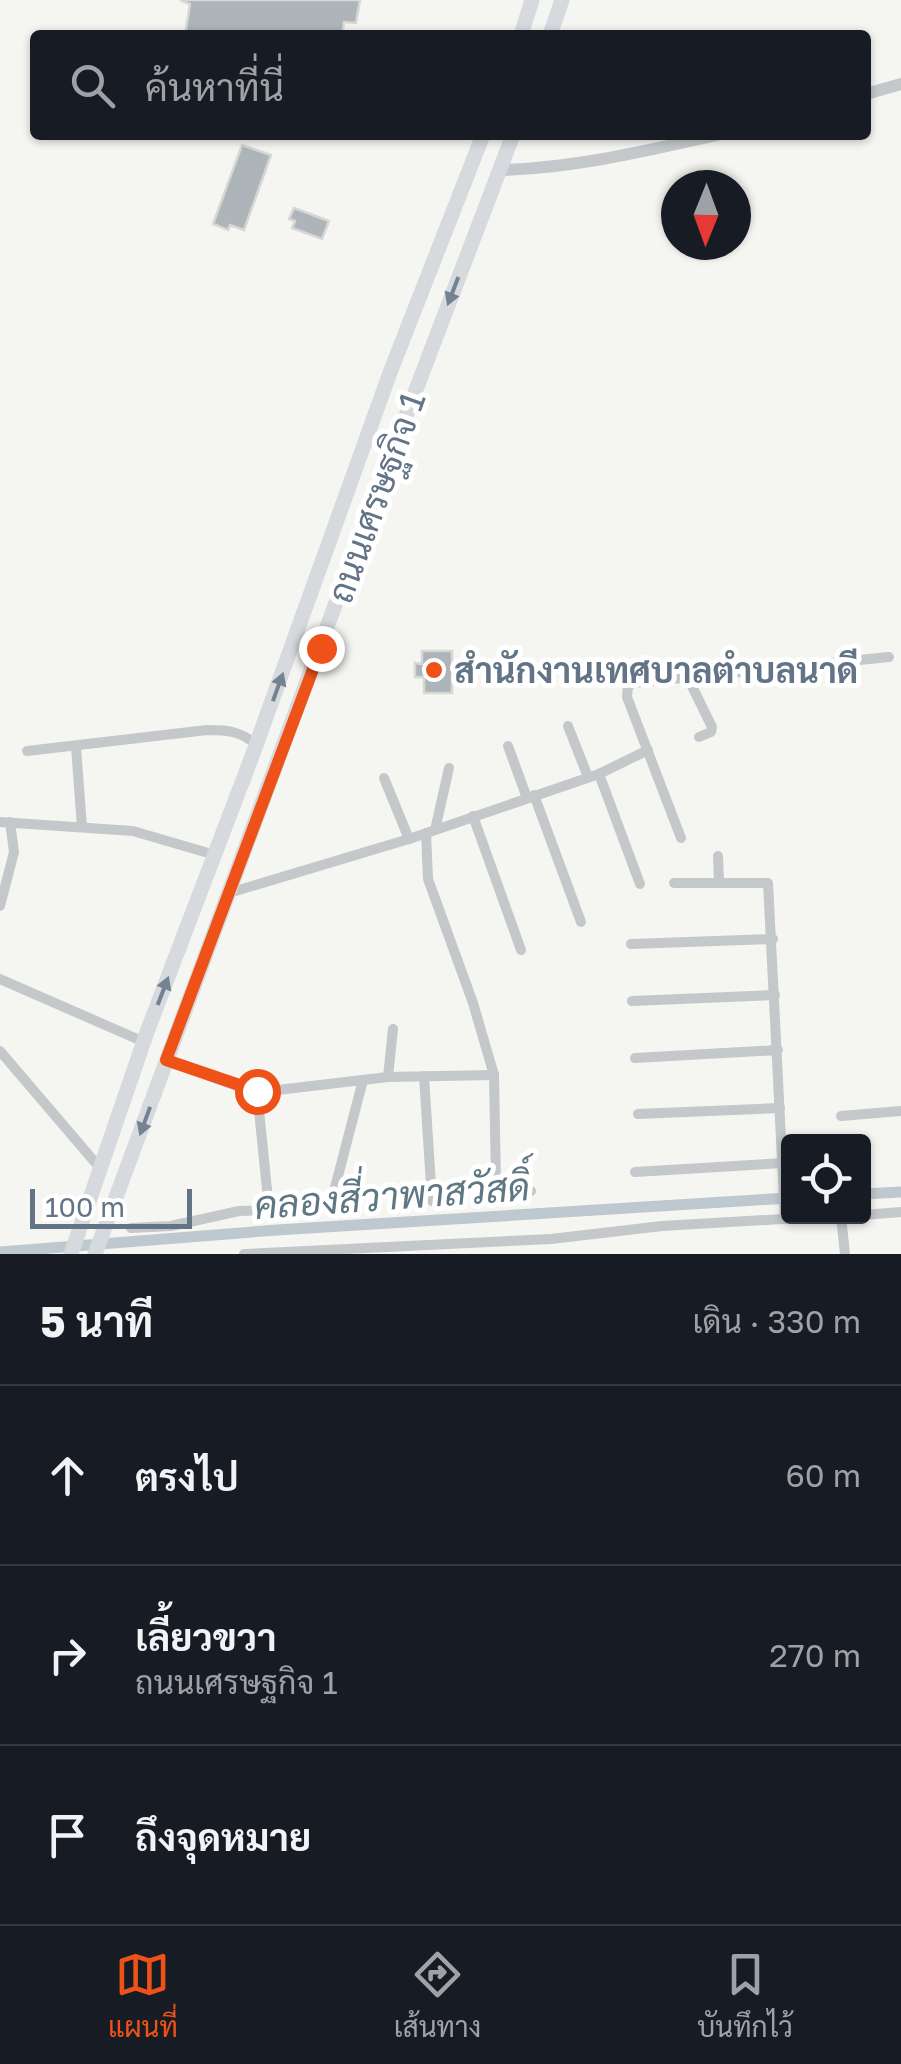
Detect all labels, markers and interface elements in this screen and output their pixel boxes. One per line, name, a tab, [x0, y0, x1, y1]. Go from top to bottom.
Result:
search box	[30, 30, 871, 140]
icon: search	[65, 58, 120, 113]
text: ค้นหาที่นี่	[145, 64, 284, 109]
north arrow	[661, 170, 751, 260]
one-way arrow	[445, 277, 460, 307]
street label: ถนนเศรษฐกิจ 1	[318, 386, 436, 609]
route end	[299, 626, 345, 672]
place label: สำนักงานเทศบาลตำบลนาดี	[454, 648, 858, 691]
marker: สำนักงานเทศบาลตำบลนาดี	[423, 659, 445, 681]
one-way arrow	[271, 672, 286, 702]
one-way arrow	[156, 976, 171, 1006]
route start	[235, 1069, 281, 1115]
one-way arrow	[136, 1106, 151, 1136]
map controls	[781, 1134, 871, 1224]
button: locate	[781, 1134, 871, 1224]
water label: คลองสี่วาพาสวัสดิ์	[252, 1151, 538, 1227]
scale bar	[30, 1184, 192, 1228]
text: 100 m	[45, 1190, 125, 1223]
text: 5 นาที	[40, 1296, 153, 1346]
text: เดิน · 330 m	[693, 1302, 861, 1340]
icon: ahead	[40, 1448, 95, 1503]
text: ตรงไป	[135, 1454, 239, 1499]
text: 60 m	[785, 1456, 861, 1494]
text: เลี้ยวขวา	[135, 1614, 277, 1659]
icon: right	[40, 1628, 95, 1683]
text: 270 m	[769, 1636, 861, 1674]
text: ถนนเศรษฐกิจ 1	[135, 1663, 338, 1701]
icon: arrive	[40, 1808, 95, 1863]
text: ถึงจุดหมาย	[135, 1814, 311, 1859]
tab: แผนที่	[108, 1947, 178, 2043]
tab: เส้นทาง	[394, 1947, 481, 2043]
tab: บันทึกไว้	[697, 1947, 793, 2043]

